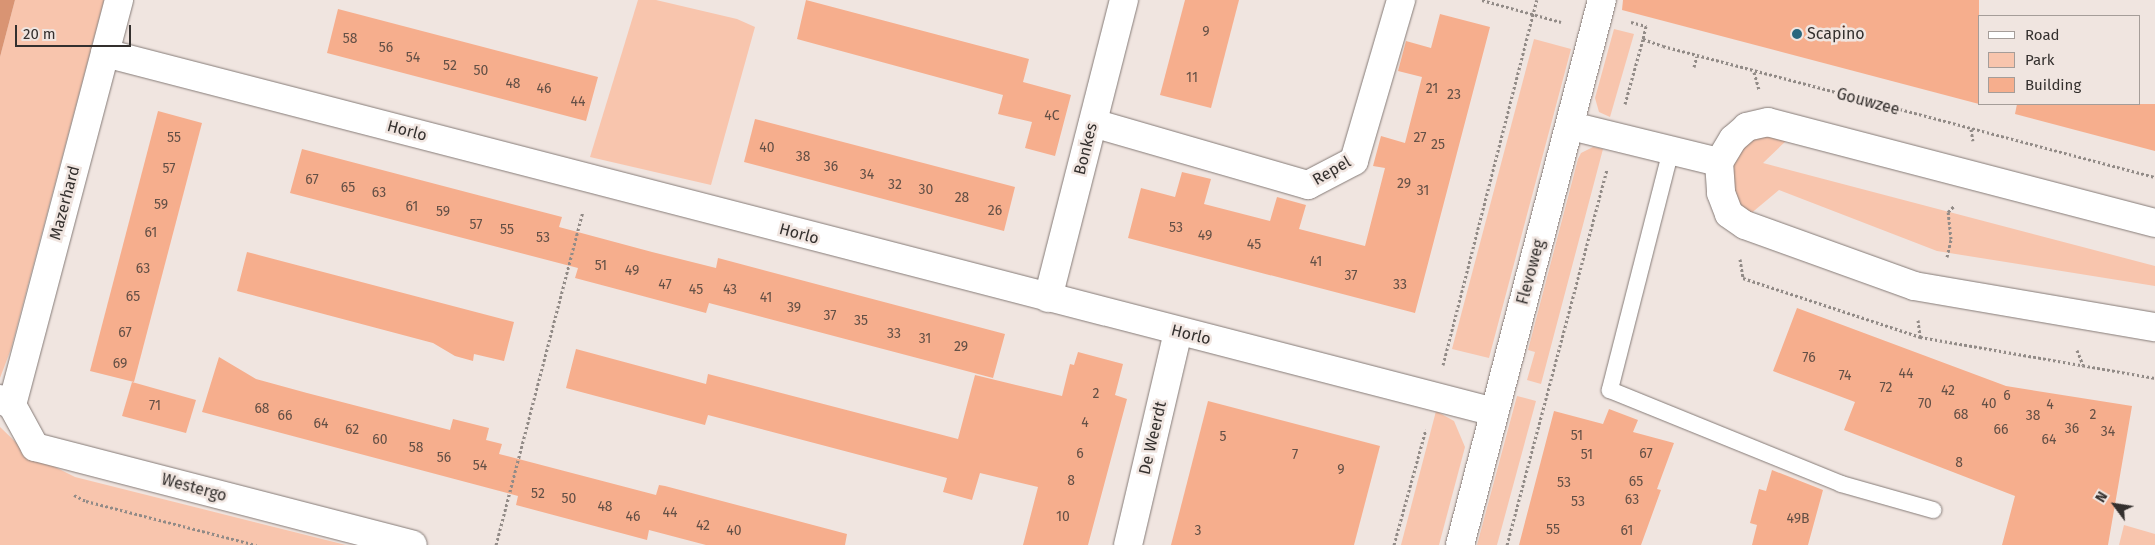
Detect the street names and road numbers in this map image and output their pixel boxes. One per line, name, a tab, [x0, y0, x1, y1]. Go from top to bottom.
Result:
street label: Gouwzee	[1834, 84, 1902, 120]
street label: Horlo	[385, 117, 429, 145]
street label: Bonkes	[1070, 121, 1102, 177]
street label: Repel	[1309, 152, 1355, 190]
street label: Mazerhard	[46, 164, 84, 242]
street label: Horlo	[777, 220, 821, 248]
street label: Flevoweg	[1513, 237, 1549, 307]
street label: Horlo	[1169, 321, 1213, 349]
street label: De Weerdt	[1135, 399, 1171, 477]
street label: Westergo	[159, 470, 229, 506]

